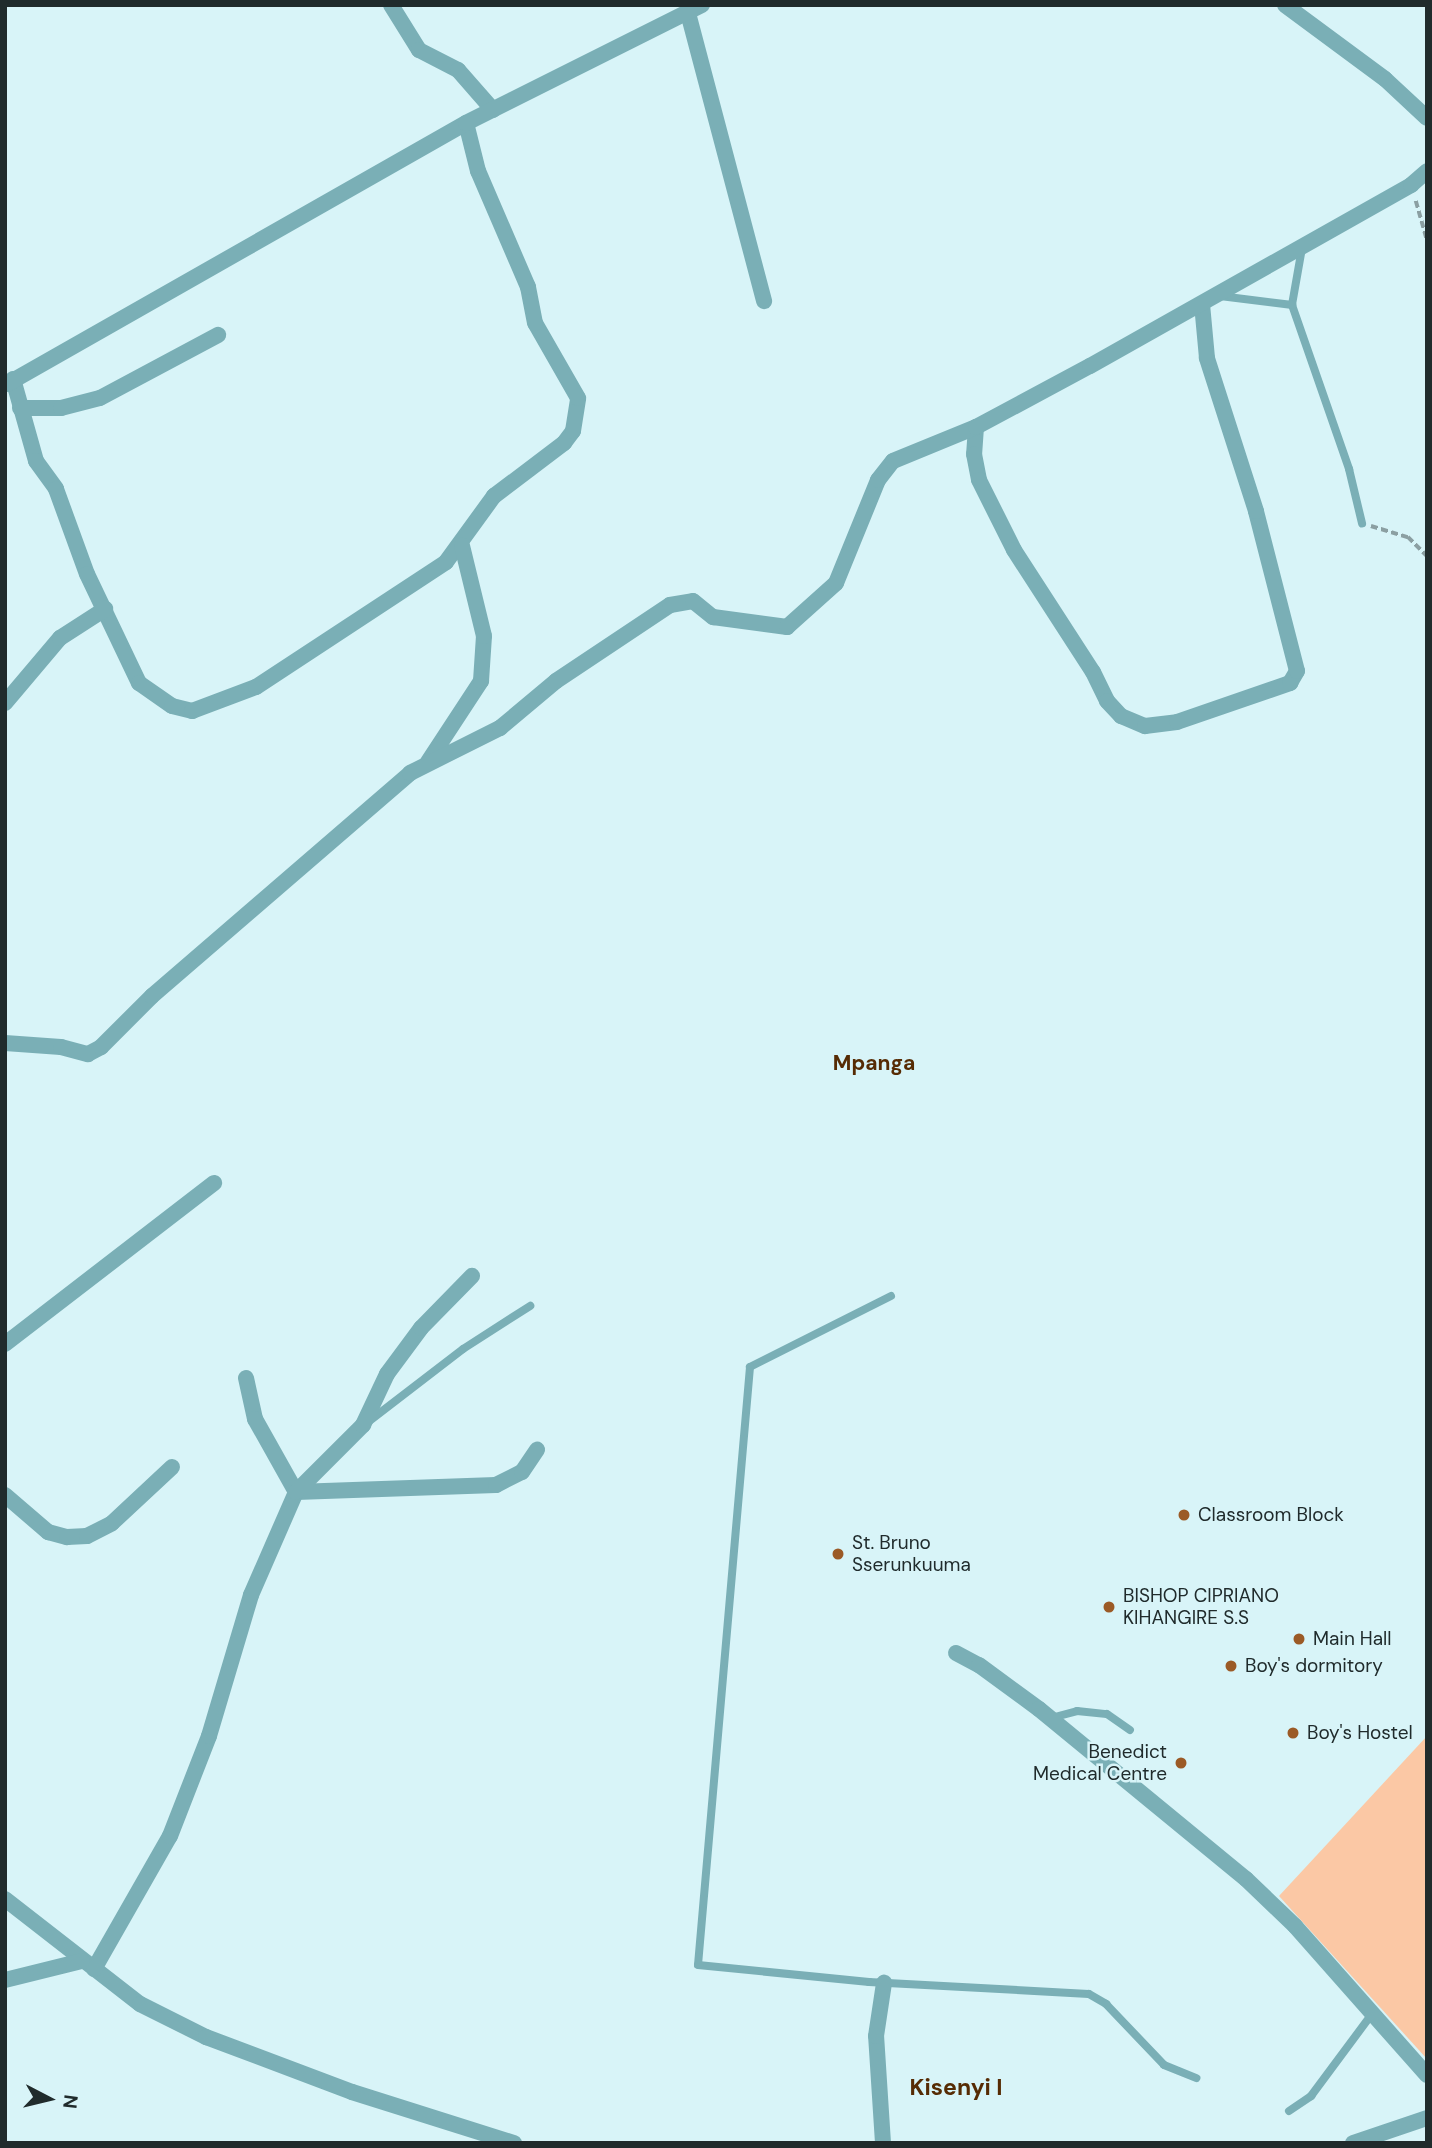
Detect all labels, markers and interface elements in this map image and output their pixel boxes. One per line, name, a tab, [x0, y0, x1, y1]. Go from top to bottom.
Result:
district label: Mpanga	[833, 1050, 915, 1076]
place label: Classroom Block	[1198, 1504, 1344, 1526]
marker: Classroom Block	[1176, 1507, 1192, 1523]
place label: St. Bruno Sserunkuuma	[852, 1532, 971, 1576]
marker: St. Bruno Sserunkuuma	[830, 1546, 846, 1562]
place label: BISHOP CIPRIANO KIHANGIRE S.S	[1123, 1585, 1279, 1629]
marker: BISHOP CIPRIANO KIHANGIRE S.S	[1101, 1599, 1117, 1615]
place label: Main Hall	[1313, 1628, 1392, 1650]
marker: Main Hall	[1291, 1631, 1307, 1647]
place label: Boy's dormitory	[1245, 1655, 1383, 1677]
marker: Boy's dormitory	[1223, 1658, 1239, 1674]
place label: Boy's Hostel	[1307, 1722, 1413, 1744]
marker: Boy's Hostel	[1285, 1725, 1301, 1741]
place label: Benedict Medical Centre	[1033, 1741, 1167, 1785]
marker: Benedict Medical Centre	[1173, 1755, 1189, 1771]
north arrow	[14, 2064, 84, 2134]
district label: Kisenyi I	[909, 2073, 1003, 2101]
text: N	[57, 2093, 84, 2110]

